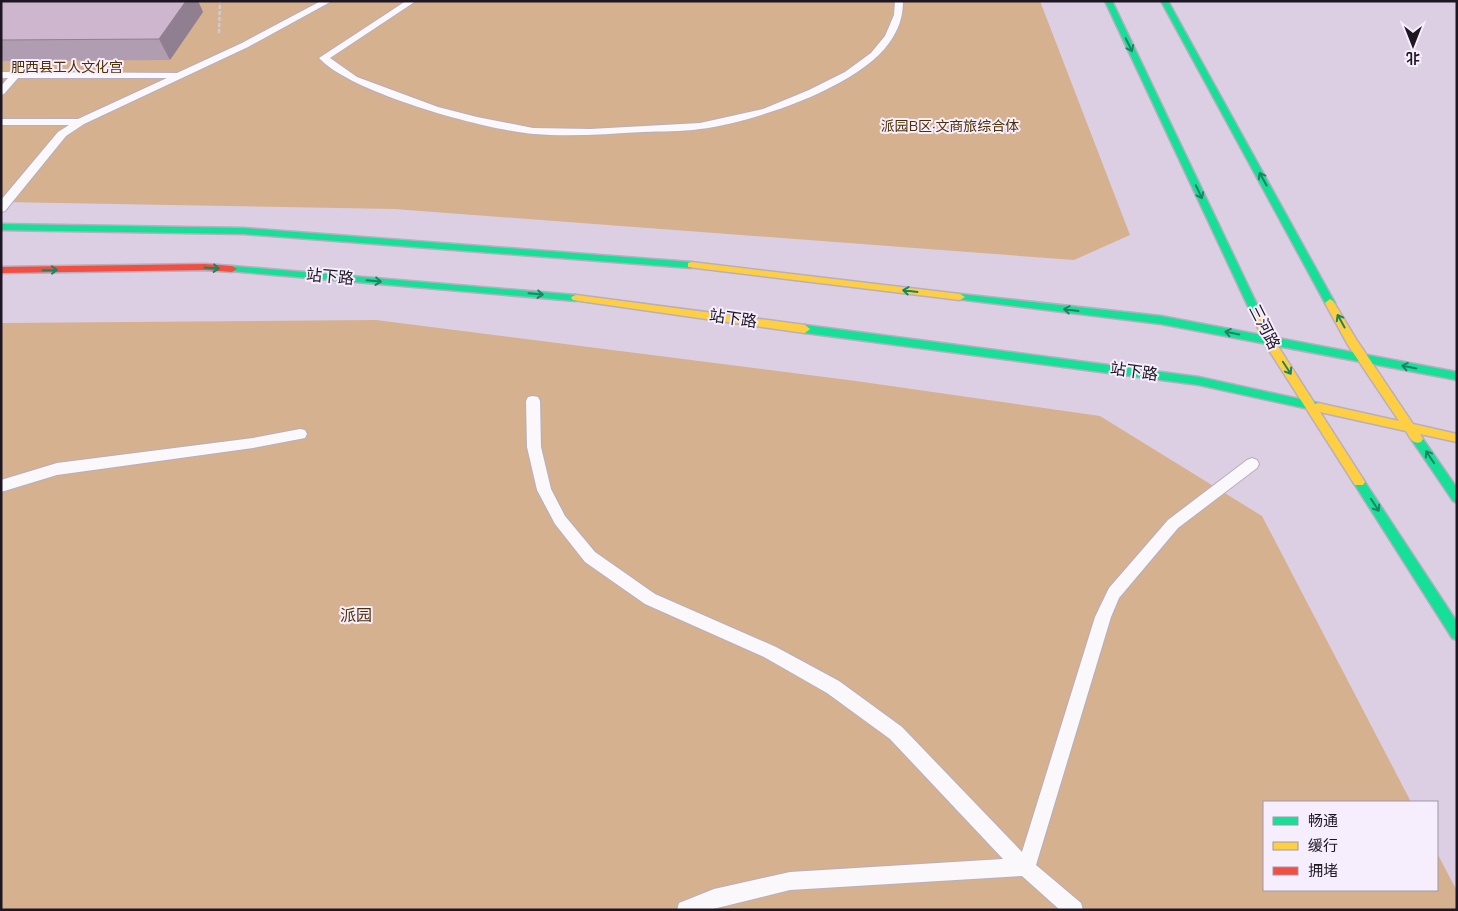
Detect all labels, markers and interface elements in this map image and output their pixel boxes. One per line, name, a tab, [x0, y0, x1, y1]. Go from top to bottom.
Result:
north arrow	[1388, 20, 1438, 70]
one-way arrow	[1124, 37, 1134, 52]
text: 北	[1406, 48, 1420, 67]
park label: 肥西县工人文化宫	[11, 58, 123, 77]
park label: 派园B区·文商旅综合体	[881, 117, 1019, 136]
one-way arrow	[1257, 172, 1267, 187]
one-way arrow	[1194, 184, 1204, 199]
one-way arrow	[204, 263, 220, 273]
street label: 站下路	[305, 264, 355, 290]
one-way arrow	[42, 265, 58, 275]
one-way arrow	[366, 276, 382, 286]
one-way arrow	[902, 286, 918, 296]
one-way arrow	[528, 289, 544, 299]
street label: 三河路	[1243, 301, 1285, 353]
street label: 站下路	[708, 305, 758, 333]
one-way arrow	[1064, 305, 1080, 315]
one-way arrow	[1336, 314, 1346, 329]
one-way arrow	[1224, 328, 1240, 338]
street label: 站下路	[1109, 358, 1159, 386]
one-way arrow	[1282, 361, 1292, 375]
one-way arrow	[1401, 362, 1417, 371]
one-way arrow	[1425, 451, 1435, 465]
one-way arrow	[1370, 498, 1380, 512]
park label: 派园	[340, 605, 372, 627]
legend	[1263, 801, 1438, 891]
text: 畅通	[1308, 811, 1338, 831]
text: 缓行	[1308, 836, 1338, 856]
text: 拥堵	[1308, 861, 1338, 881]

